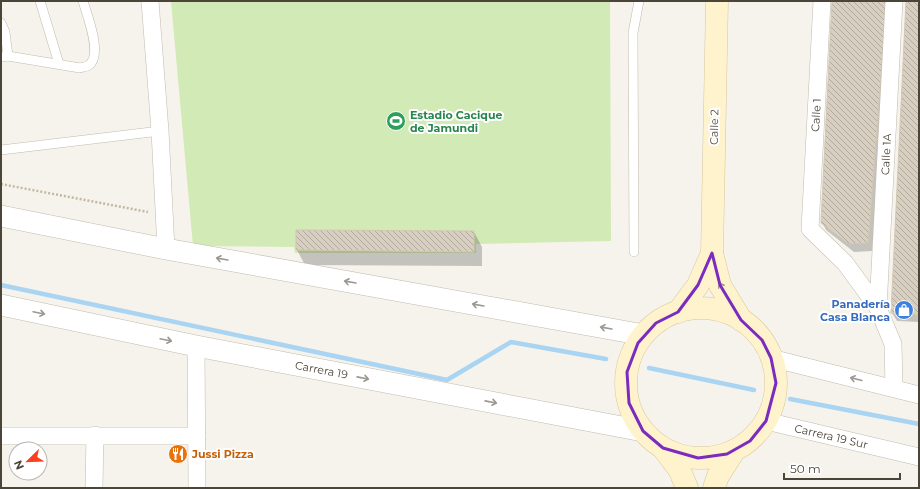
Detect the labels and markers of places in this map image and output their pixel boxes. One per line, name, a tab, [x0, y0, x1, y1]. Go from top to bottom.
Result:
place label: Estadio Cacique de Jamundi	[410, 108, 503, 135]
sports icon: Estadio Cacique de Jamundi	[385, 110, 407, 132]
place label: Panadería Casa Blanca	[820, 297, 890, 324]
shop icon: Panadería Casa Blanca	[893, 299, 915, 321]
restaurant icon: Jussi Pizza	[167, 443, 189, 465]
place label: Jussi Pizza	[191, 447, 254, 461]

